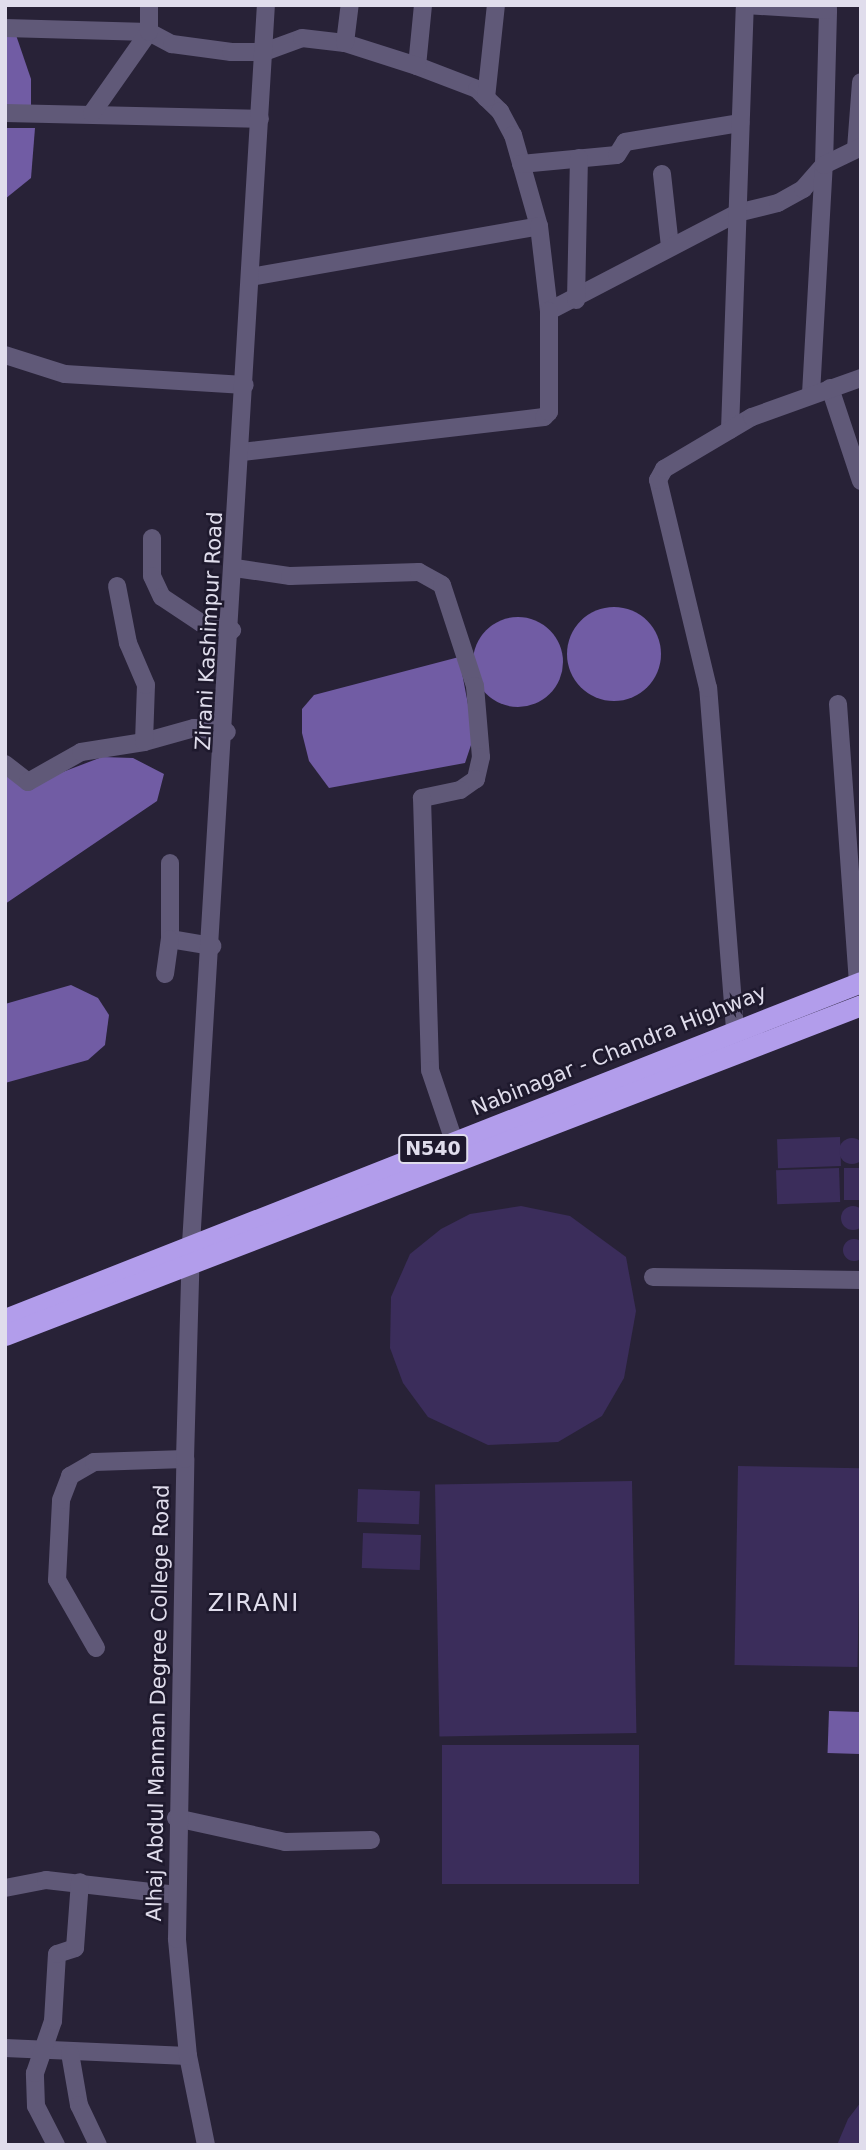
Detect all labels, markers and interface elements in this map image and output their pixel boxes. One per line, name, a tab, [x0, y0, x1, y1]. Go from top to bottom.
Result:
street label: Zirani Kashimpur Road	[190, 511, 228, 751]
street label: Nabinagar - Chandra Highway	[468, 979, 770, 1121]
road number: N540	[398, 1134, 468, 1164]
street label: Alhaj Abdul Mannan Degree College Road	[142, 1484, 174, 1922]
district label: ZIRANI	[208, 1590, 300, 1618]

